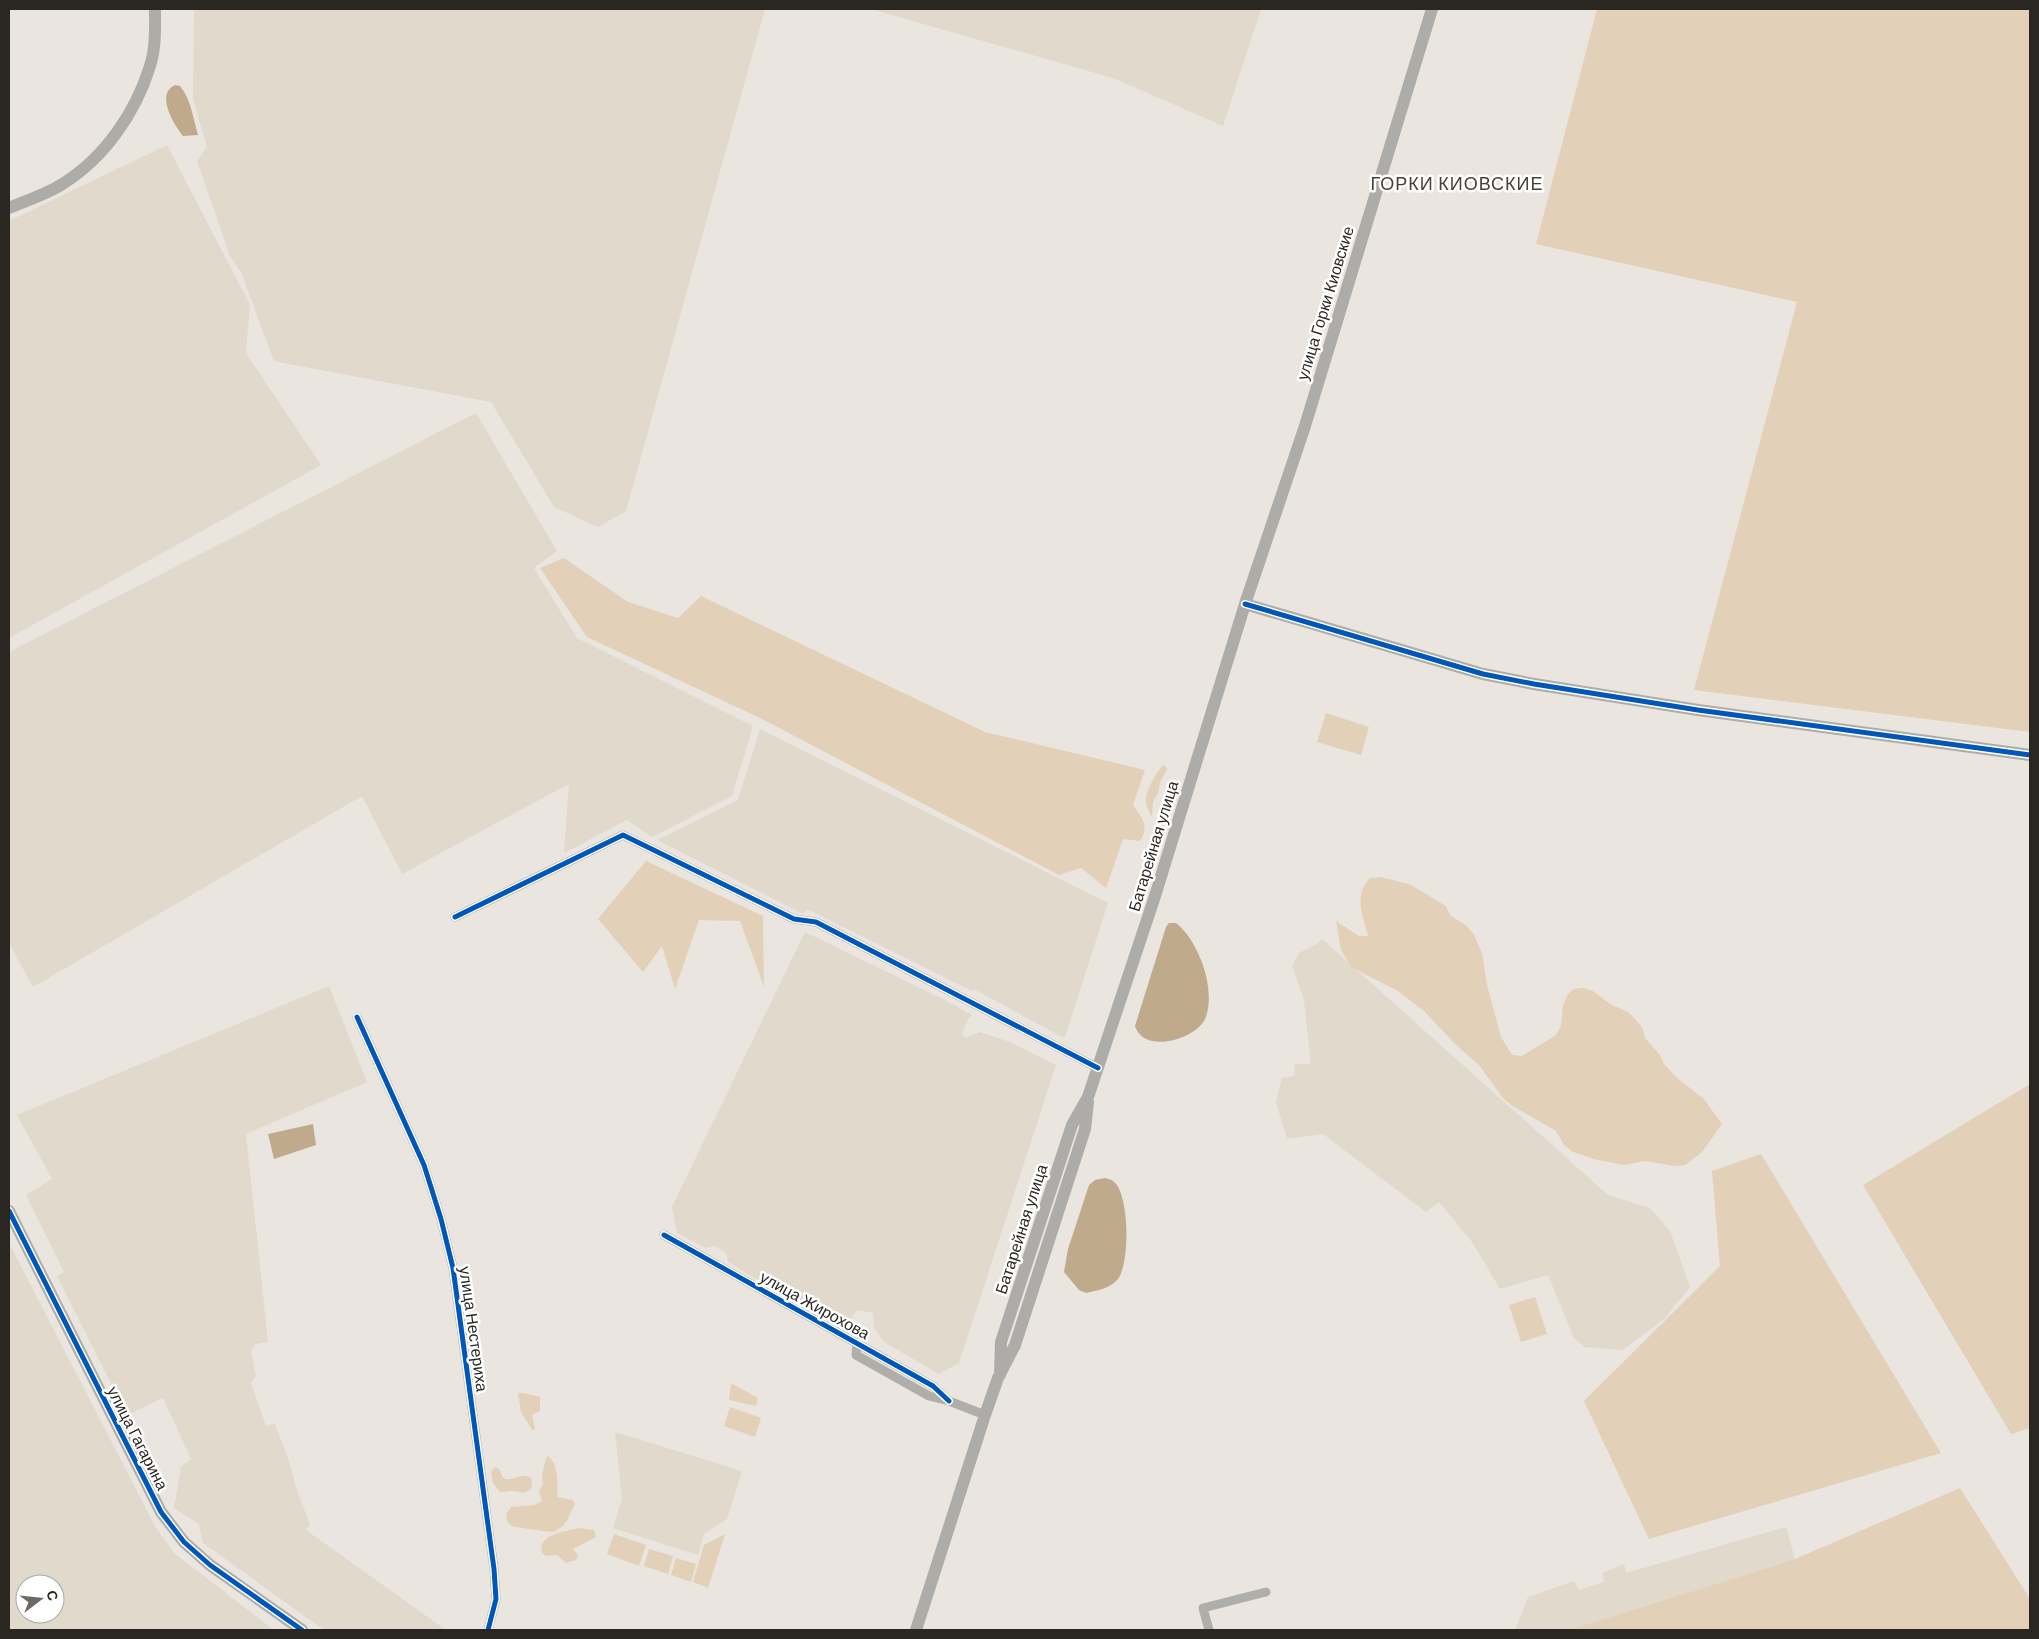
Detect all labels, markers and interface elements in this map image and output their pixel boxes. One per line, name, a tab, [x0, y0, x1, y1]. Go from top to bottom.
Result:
district label: ГОРКИ КИОВСКИЕ	[1370, 172, 1544, 194]
street label: улица Горки Киовские	[1292, 223, 1357, 382]
street label: Батарейная улица	[1124, 778, 1181, 913]
street label: Батарейная улица	[991, 1161, 1051, 1296]
street label: улица Нестериха	[456, 1265, 493, 1393]
street label: улица Жирохова	[757, 1267, 873, 1343]
street label: улица Гагарина	[104, 1383, 173, 1493]
north arrow	[15, 1574, 65, 1624]
text: С	[43, 1588, 63, 1602]

